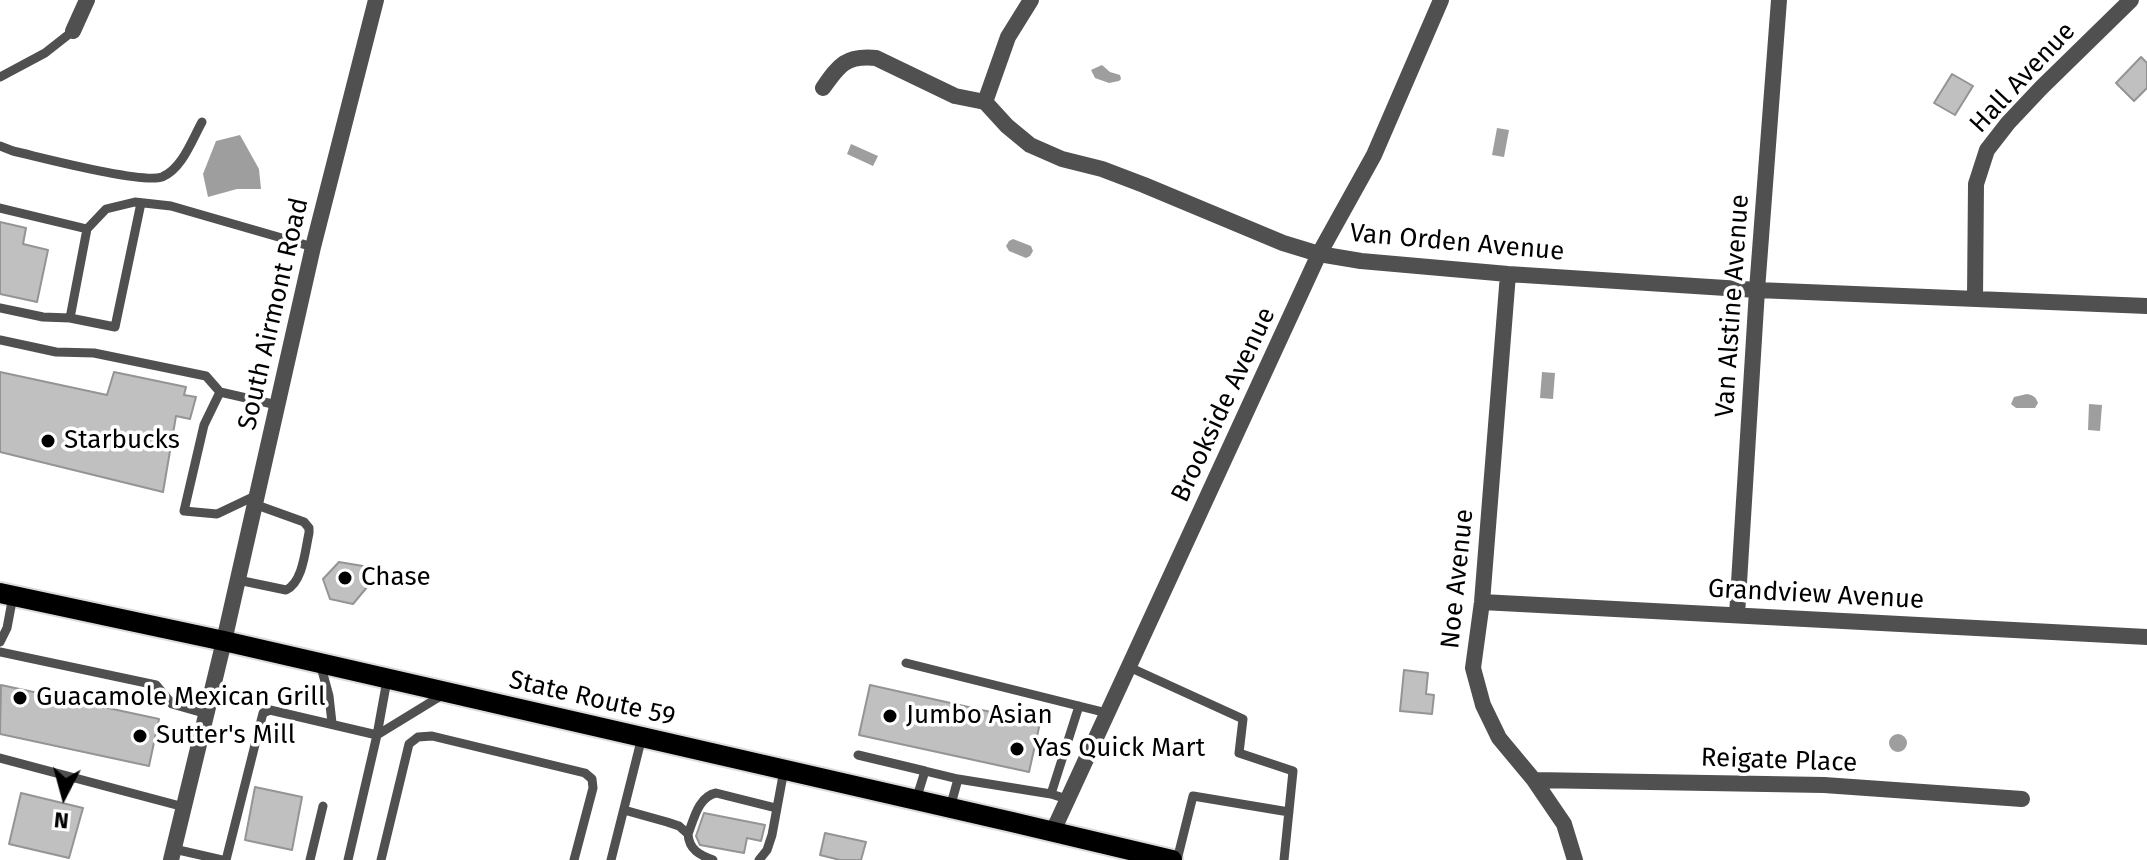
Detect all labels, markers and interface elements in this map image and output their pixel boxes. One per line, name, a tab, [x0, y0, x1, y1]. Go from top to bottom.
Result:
street label: Hall Avenue	[1964, 16, 2082, 140]
street label: Van Alstine Avenue	[1710, 193, 1756, 419]
street label: South Airmont Road	[232, 195, 316, 433]
street label: Van Orden Avenue	[1349, 218, 1565, 268]
street label: Brookside Avenue	[1165, 303, 1283, 507]
place label: Starbucks	[64, 425, 180, 457]
marker: Starbucks	[39, 432, 57, 450]
street label: Noe Avenue	[1435, 508, 1481, 650]
place label: Chase	[361, 562, 431, 594]
marker: Chase	[336, 569, 354, 587]
street label: Grandview Avenue	[1707, 574, 1925, 616]
street label: State Route 59	[506, 665, 678, 733]
place label: Guacamole Mexican Grill	[36, 682, 326, 714]
marker: Guacamole Mexican Grill	[11, 689, 29, 707]
place label: Jumbo Asian	[906, 700, 1053, 732]
marker: Jumbo Asian	[881, 707, 899, 725]
place label: Sutter's Mill	[156, 720, 295, 752]
marker: Sutter's Mill	[131, 727, 149, 745]
place label: Yas Quick Mart	[1033, 733, 1205, 765]
marker: Yas Quick Mart	[1008, 740, 1026, 758]
street label: Reigate Place	[1700, 743, 1858, 779]
north arrow	[24, 756, 104, 836]
text: N	[53, 806, 70, 835]

